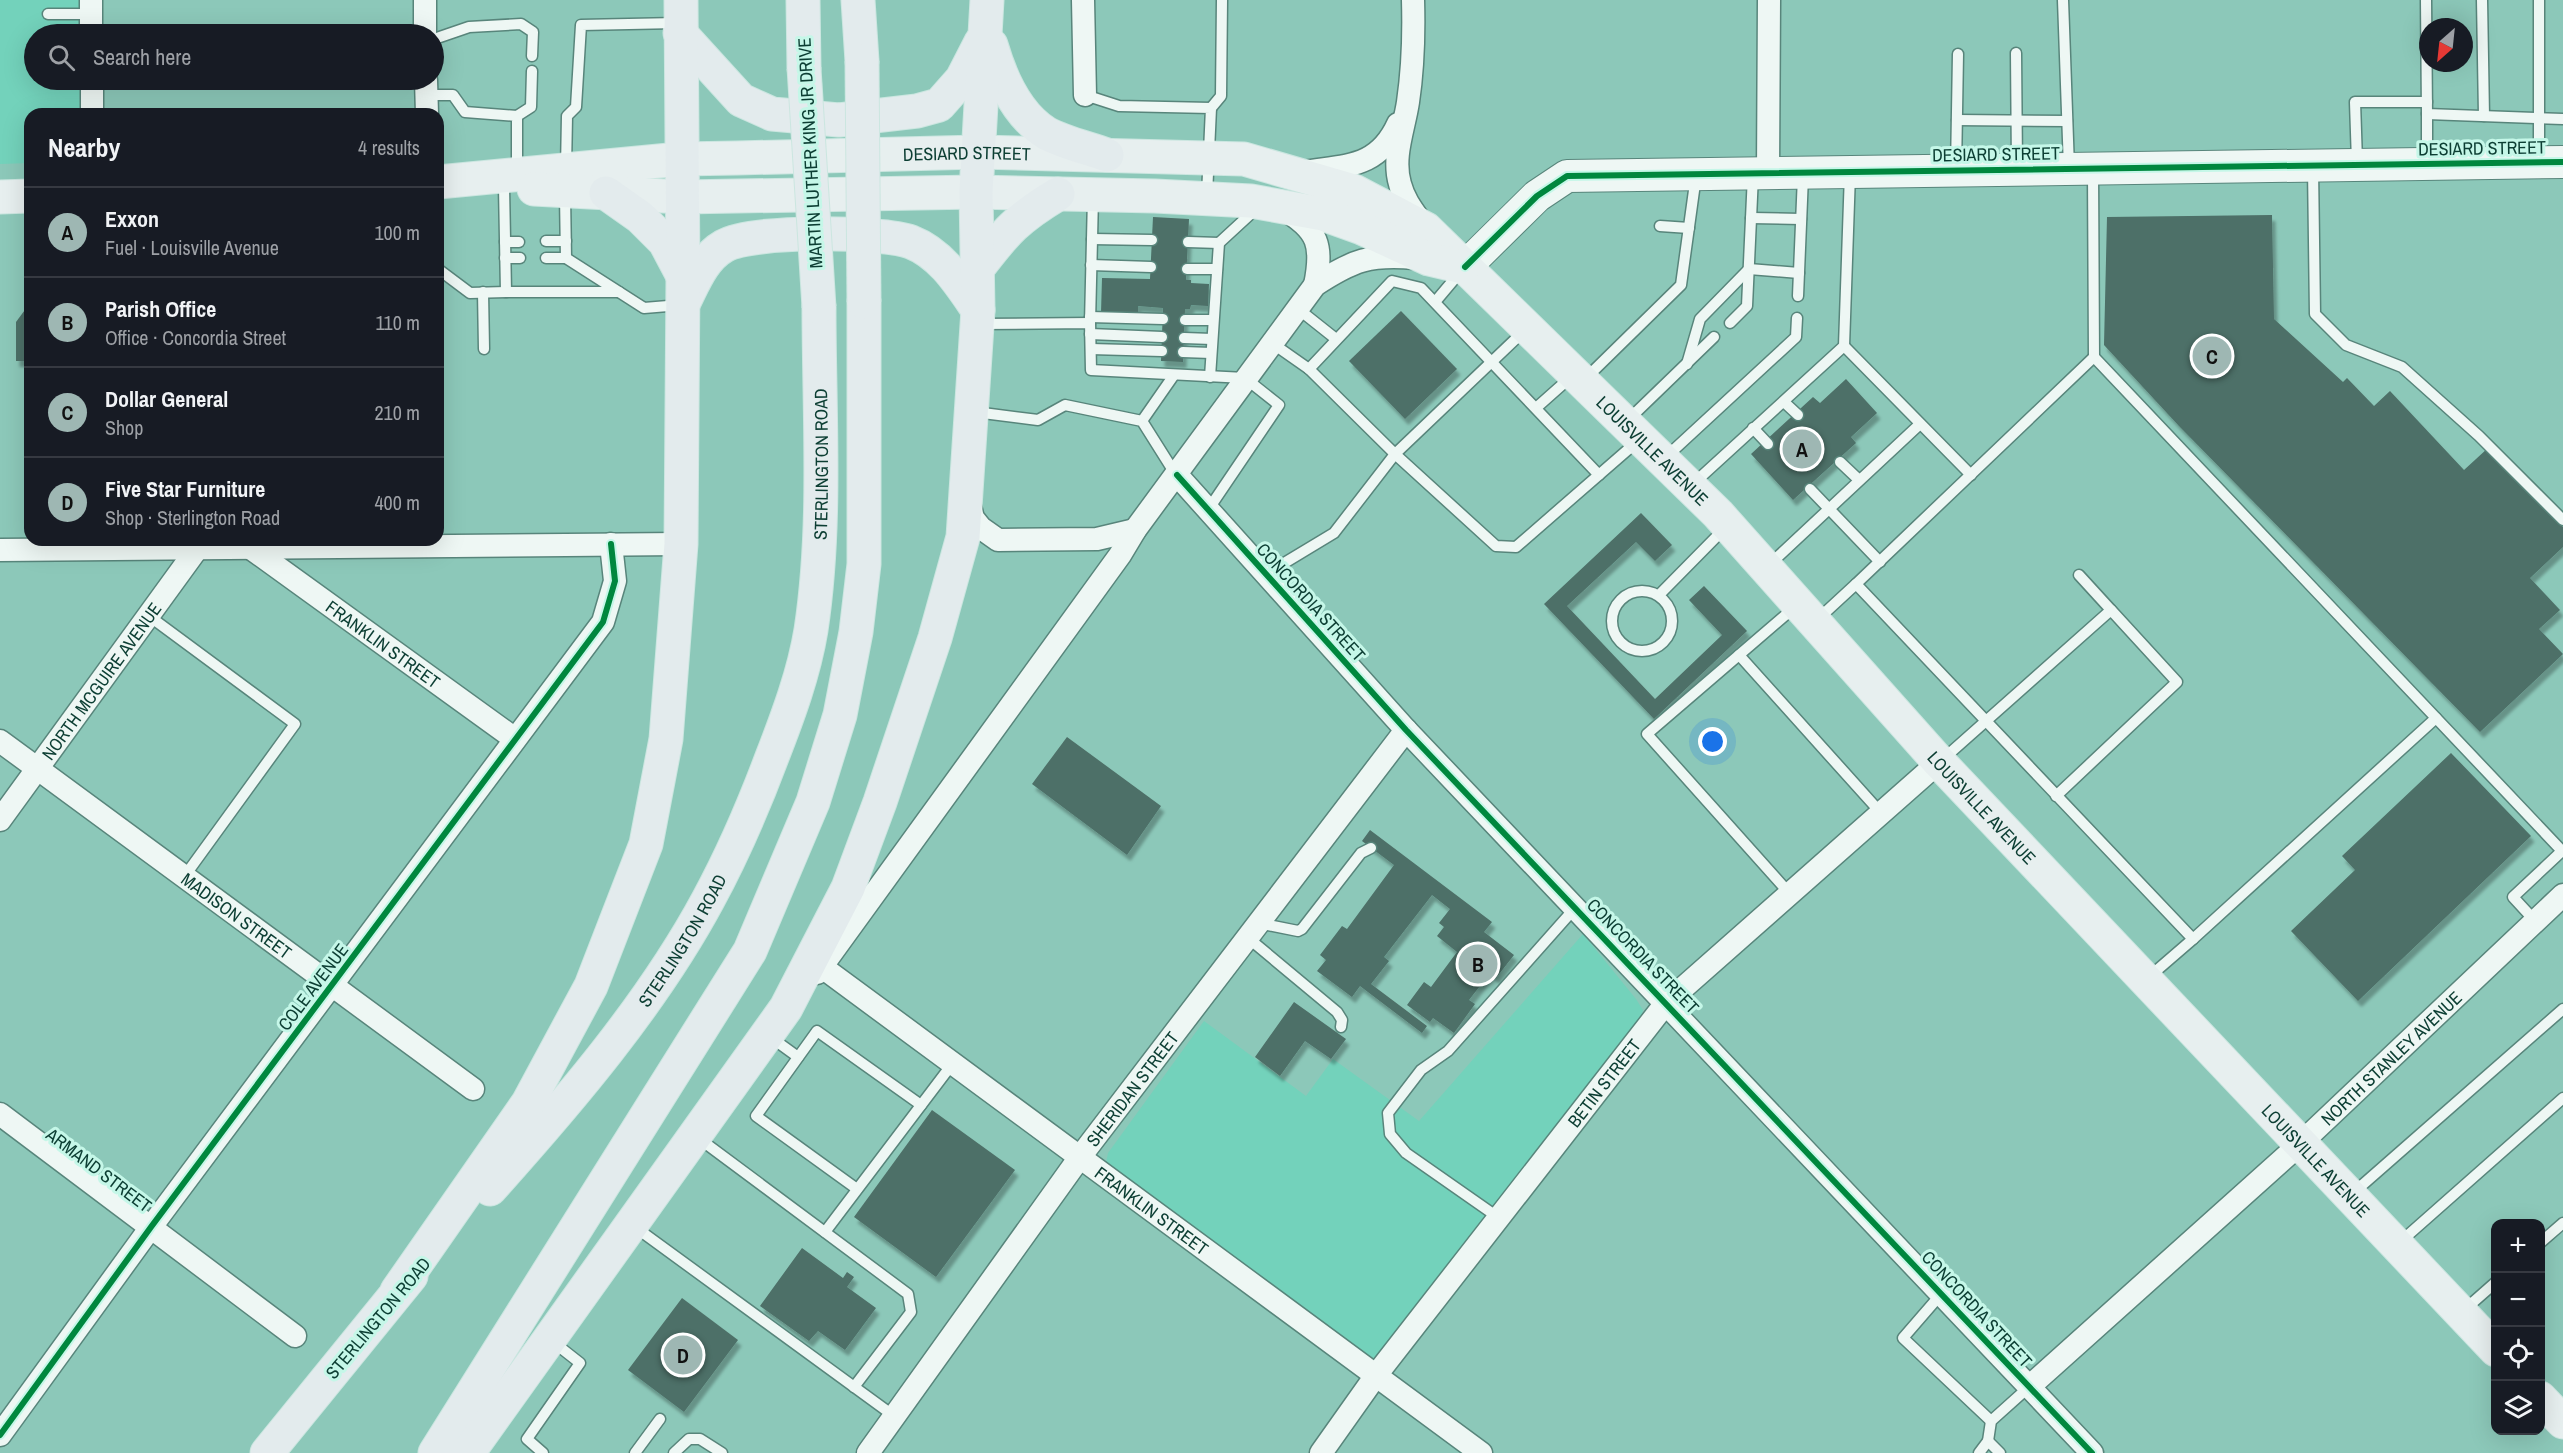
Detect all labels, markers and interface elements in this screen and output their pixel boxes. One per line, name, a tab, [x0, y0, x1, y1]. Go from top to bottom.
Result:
north arrow	[2419, 18, 2473, 72]
search box	[24, 24, 444, 90]
street label: MARTIN LUTHER KING JR DRIVE	[791, 37, 829, 269]
icon: search	[45, 41, 78, 74]
text: Search here	[93, 42, 191, 72]
text: Nearby	[48, 130, 120, 165]
text: 4 results	[358, 134, 420, 161]
street label: DESIARD STREET	[2418, 134, 2546, 162]
street label: DESIARD STREET	[903, 139, 1031, 166]
street label: DESIARD STREET	[1932, 140, 2060, 168]
text: Exxon	[105, 204, 159, 234]
text: A	[62, 219, 73, 246]
text: 100 m	[374, 219, 420, 246]
text: Fuel · Louisville Avenue	[105, 234, 279, 261]
text: Parish Office	[105, 294, 216, 324]
text: B	[62, 309, 73, 336]
text: 110 m	[376, 309, 420, 336]
text: Office · Concordia Street	[105, 324, 286, 351]
pin: C	[2192, 334, 2232, 378]
text: Dollar General	[105, 384, 228, 414]
street label: STERLINGTON ROAD	[807, 388, 834, 540]
street label: LOUISVILLE AVENUE	[1591, 390, 1714, 511]
text: C	[62, 399, 73, 426]
text: 210 m	[374, 399, 420, 426]
text: Shop	[105, 414, 143, 441]
pin: A	[1782, 426, 1822, 472]
text: Five Star Furniture	[105, 474, 265, 504]
text: D	[62, 489, 73, 516]
text: 400 m	[374, 489, 420, 516]
text: Shop · Sterlington Road	[105, 504, 280, 531]
street label: CONCORDIA STREET	[1251, 537, 1371, 667]
street label: FRANKLIN STREET	[321, 594, 446, 694]
street label: NORTH MCGUIRE AVENUE	[35, 597, 167, 765]
your location	[1698, 727, 1727, 756]
street label: LOUISVILLE AVENUE	[1922, 745, 2042, 870]
street label: MADISON STREET	[177, 866, 297, 964]
street label: STERLINGTON ROAD	[632, 870, 732, 1012]
street label: CONCORDIA STREET	[1581, 893, 1705, 1019]
street label: COLE AVENUE	[272, 938, 354, 1036]
pin: B	[1458, 942, 1498, 986]
street label: NORTH STANLEY AVENUE	[2315, 985, 2467, 1131]
street label: SHERIDAN STREET	[1080, 1026, 1184, 1151]
street label: BETIN STREET	[1561, 1033, 1646, 1132]
street label: LOUISVILLE AVENUE	[2256, 1098, 2376, 1222]
street label: ARMAND STREET	[40, 1121, 157, 1218]
street label: FRANKLIN STREET	[1090, 1160, 1214, 1261]
map controls	[2491, 1219, 2545, 1435]
button: +	[2491, 1219, 2545, 1273]
street label: CONCORDIA STREET	[1916, 1245, 2038, 1373]
street label: STERLINGTON ROAD	[320, 1252, 436, 1384]
button: −	[2491, 1273, 2545, 1327]
button: locate	[2491, 1327, 2545, 1381]
pin: D	[664, 1332, 702, 1378]
button: layers	[2491, 1381, 2545, 1435]

